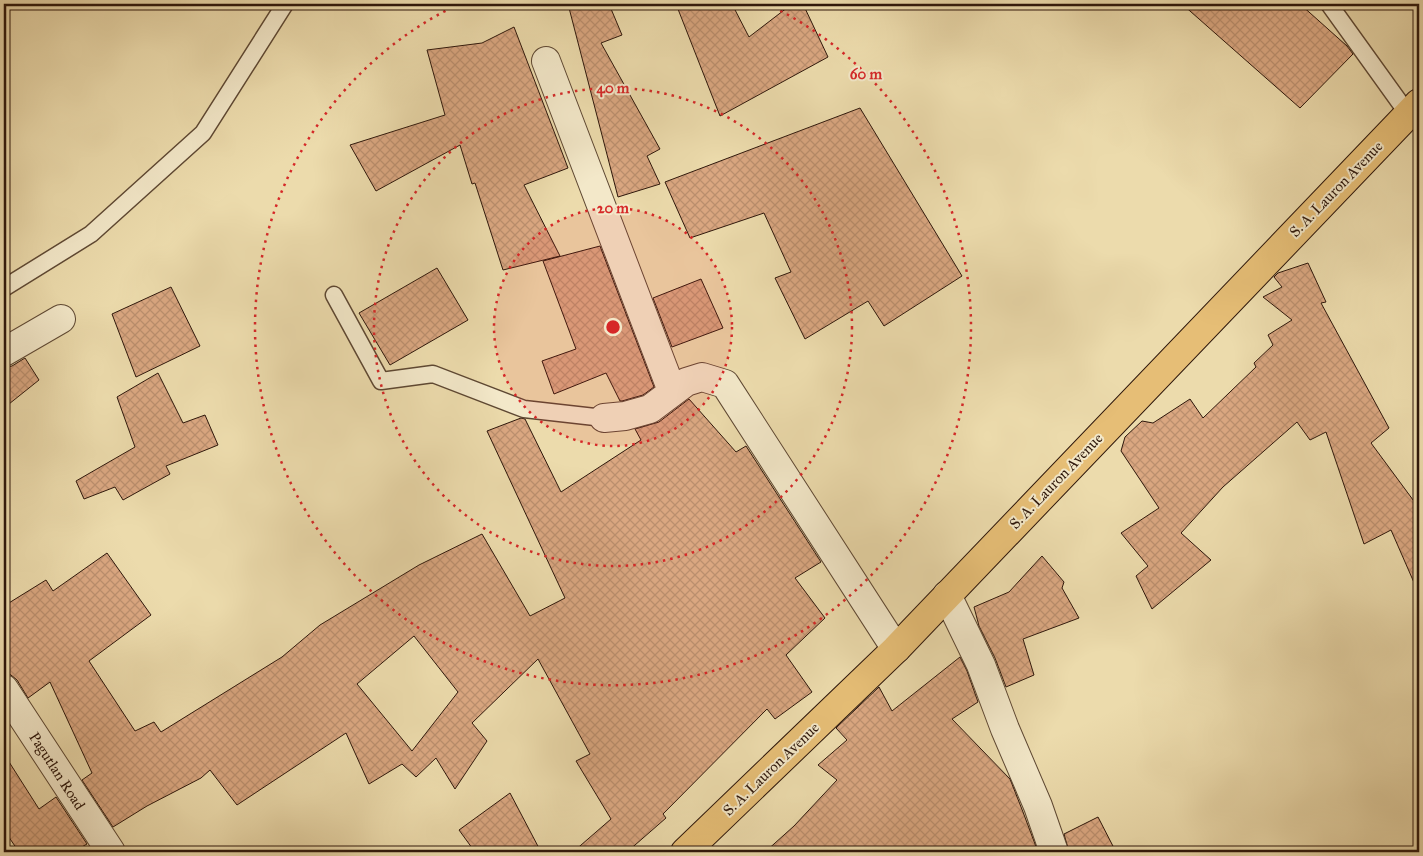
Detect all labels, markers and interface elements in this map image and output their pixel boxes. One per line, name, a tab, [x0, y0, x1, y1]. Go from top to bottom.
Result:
text: 60 m	[850, 65, 883, 83]
text: 40 m	[597, 79, 630, 98]
street label: S. A. Lauron Avenue	[1286, 137, 1386, 241]
text: 20 m	[597, 199, 629, 217]
centre of rings	[604, 318, 622, 336]
street label: S. A. Lauron Avenue	[1006, 429, 1106, 533]
street label: S. A. Lauron Avenue	[719, 719, 823, 819]
street label: Pagutlan Road	[25, 729, 89, 814]

